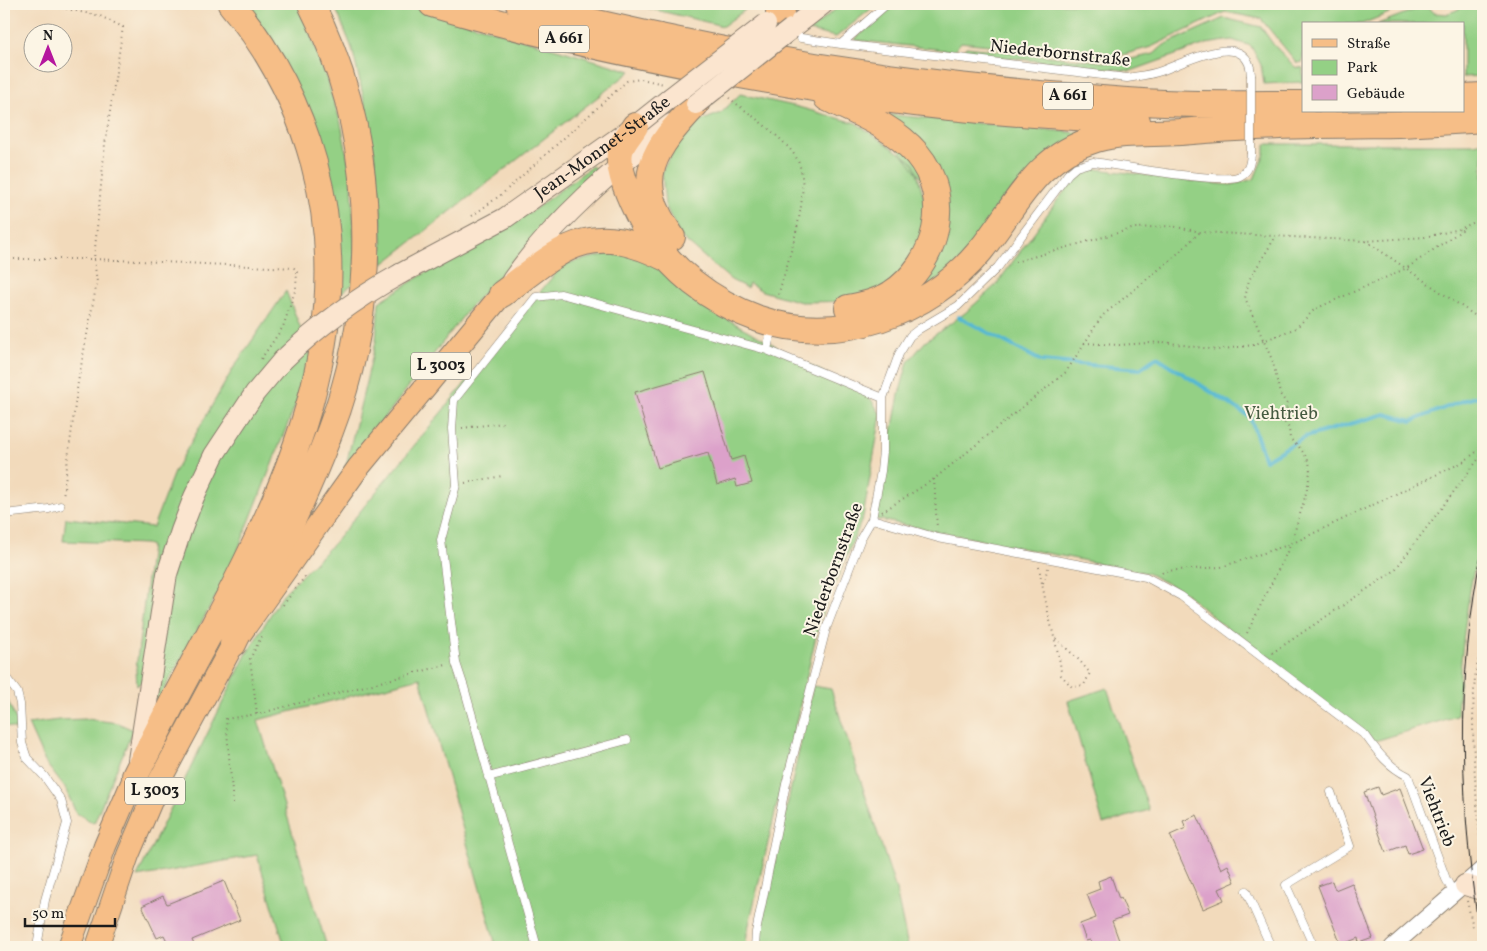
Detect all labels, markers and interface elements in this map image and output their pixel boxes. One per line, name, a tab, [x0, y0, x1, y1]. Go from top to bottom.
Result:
north arrow	[22, 22, 72, 72]
legend	[1302, 22, 1464, 112]
road number: A 661	[539, 26, 589, 52]
text: N	[43, 27, 53, 46]
street label: Niederbornstraße	[989, 34, 1131, 74]
text: Straße	[1347, 34, 1390, 55]
text: Park	[1347, 58, 1378, 79]
road number: A 661	[1043, 82, 1093, 110]
text: Gebäude	[1347, 84, 1405, 105]
street label: Jean-Monnet-Straße	[529, 90, 676, 206]
road number: L 3003	[411, 352, 471, 380]
park label: Viehtrieb	[1244, 402, 1318, 427]
street label: Niederbornstraße	[798, 499, 870, 641]
street label: Viehtrieb	[1411, 773, 1461, 851]
road number: L 3003	[125, 778, 185, 804]
scale bar	[25, 896, 115, 928]
text: 50 m	[32, 904, 64, 925]

